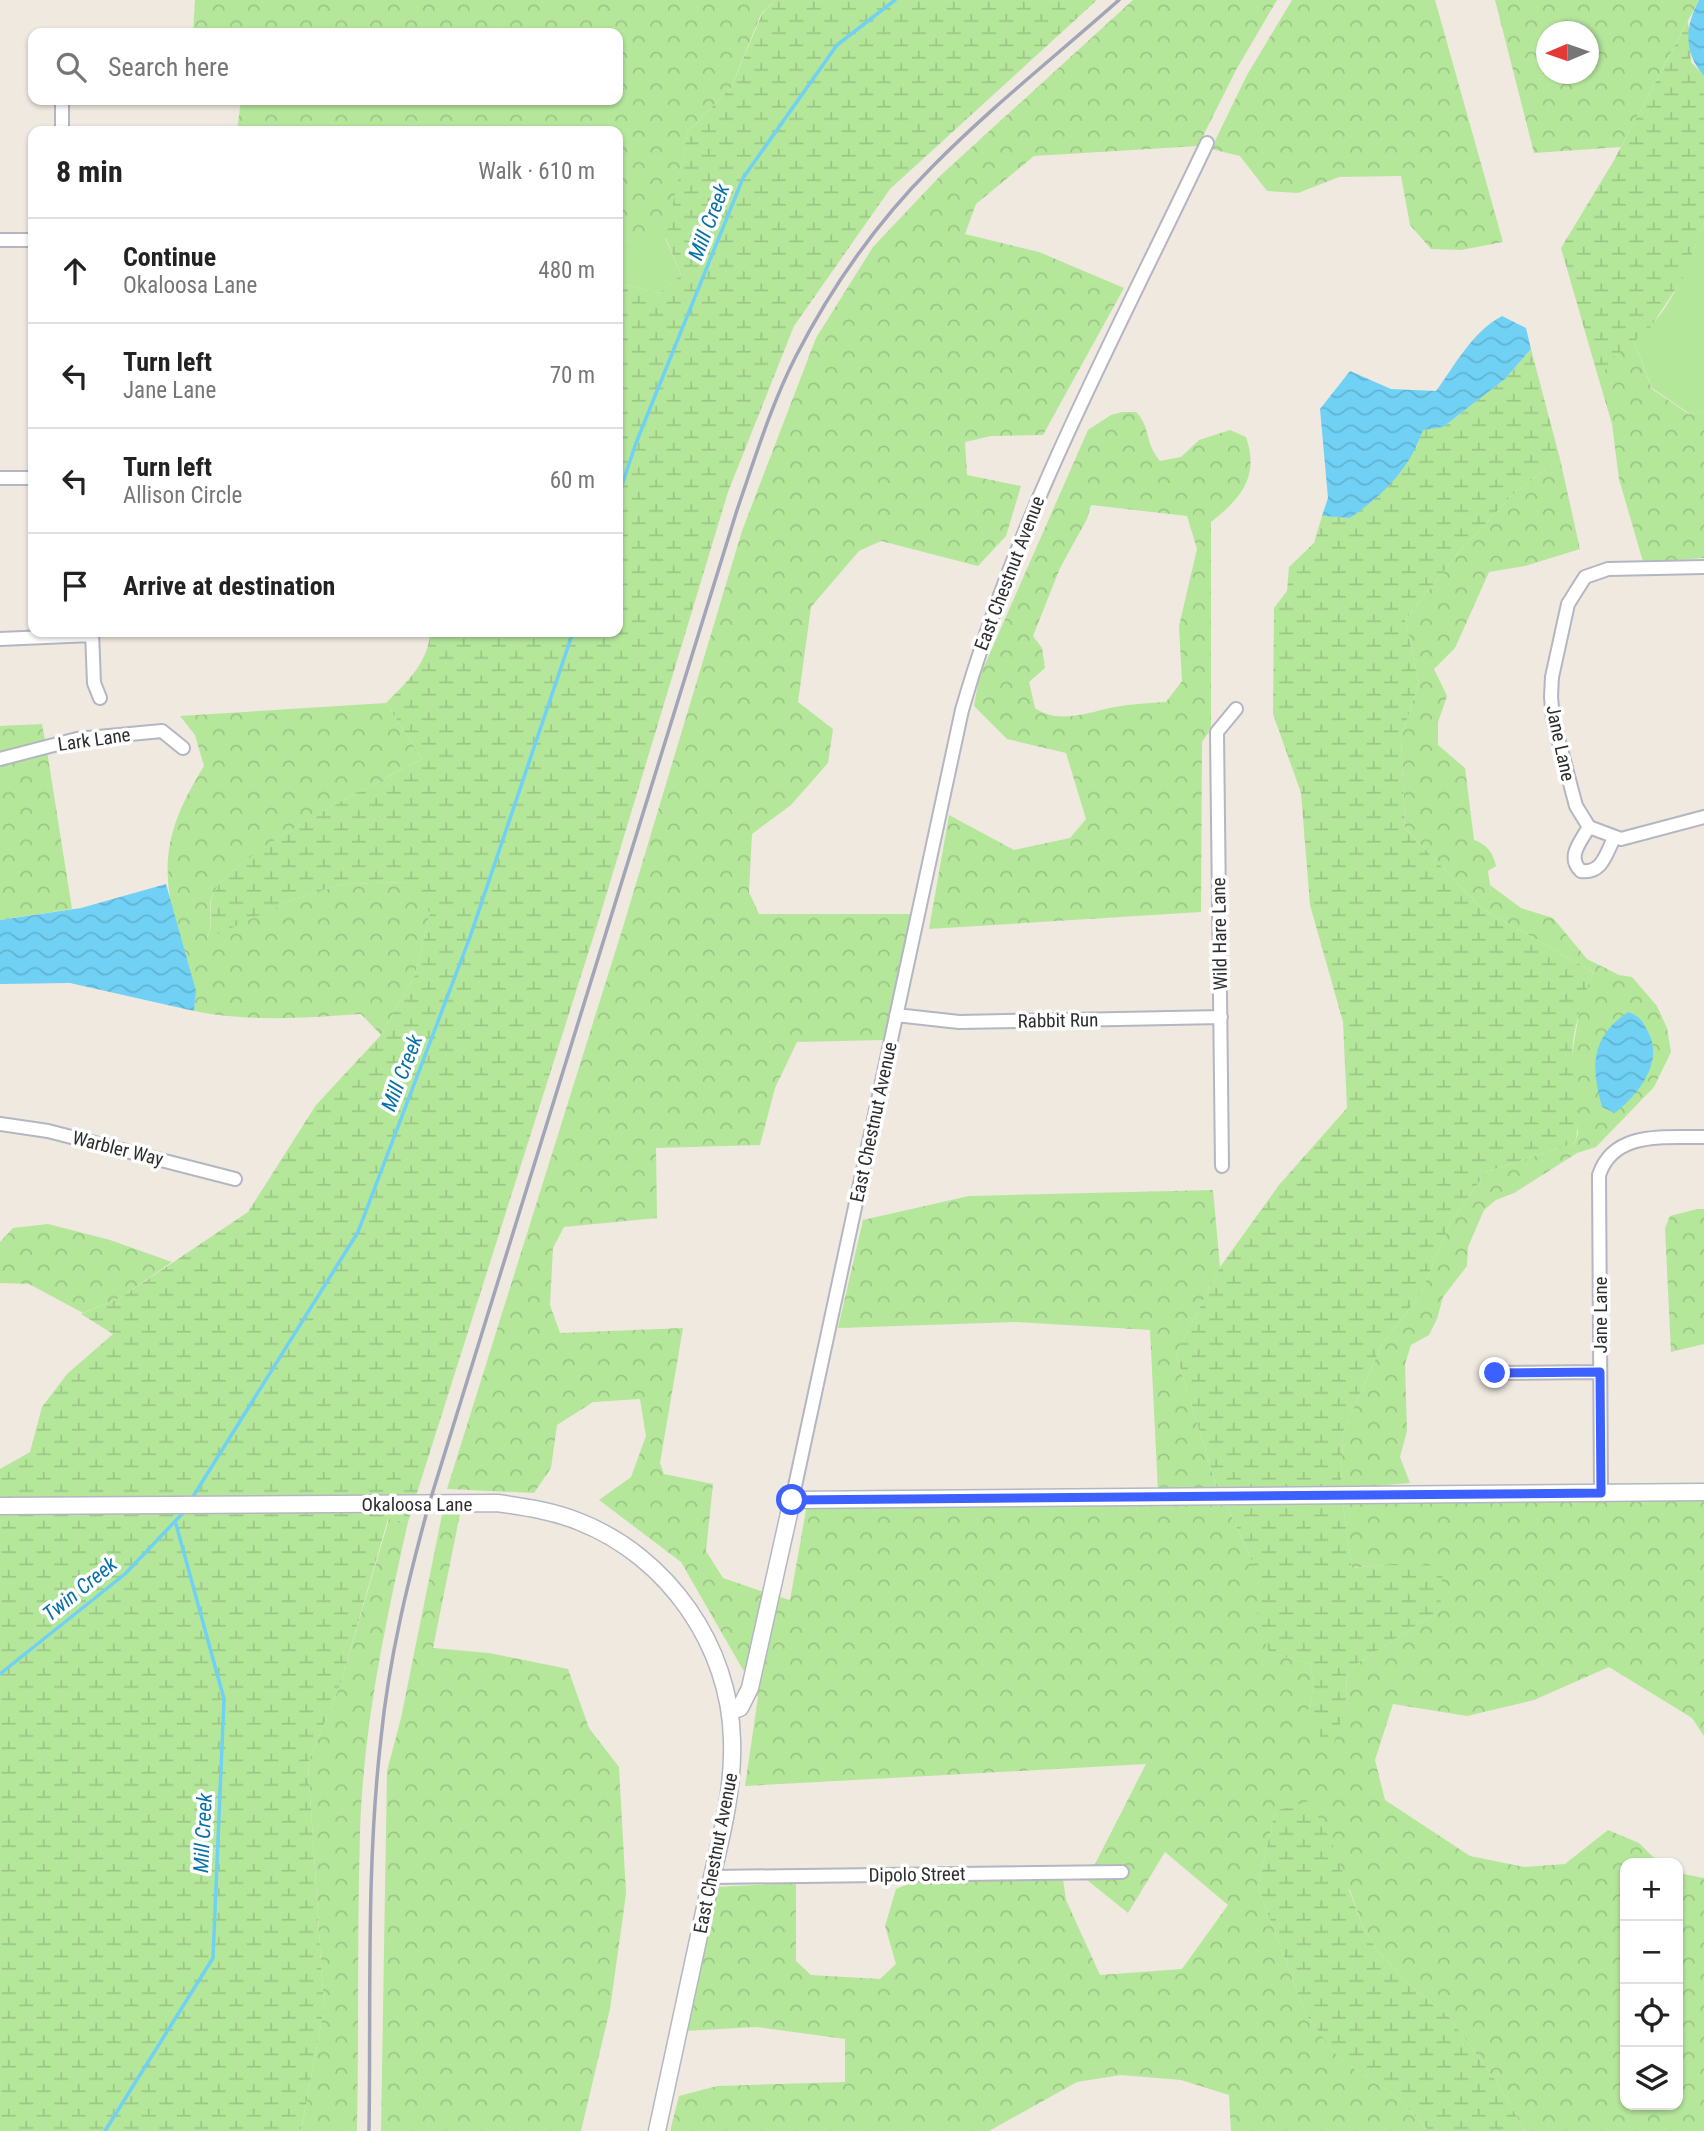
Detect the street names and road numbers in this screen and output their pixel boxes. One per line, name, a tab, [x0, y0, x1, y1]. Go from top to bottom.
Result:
street label: East Chestnut Avenue	[969, 493, 1050, 654]
street label: Jane Lane	[1541, 703, 1580, 783]
street label: Lark Lane	[56, 723, 132, 756]
street label: Wild Hare Lane	[1207, 877, 1232, 991]
street label: Rabbit Run	[1017, 1008, 1099, 1033]
street label: East Chestnut Avenue	[845, 1040, 902, 1204]
street label: Warbler Way	[70, 1126, 166, 1171]
street label: Jane Lane	[1589, 1276, 1612, 1354]
street label: Okaloosa Lane	[362, 1493, 473, 1516]
street label: East Chestnut Avenue	[689, 1771, 742, 1935]
street label: Dipolo Street	[868, 1862, 966, 1887]

